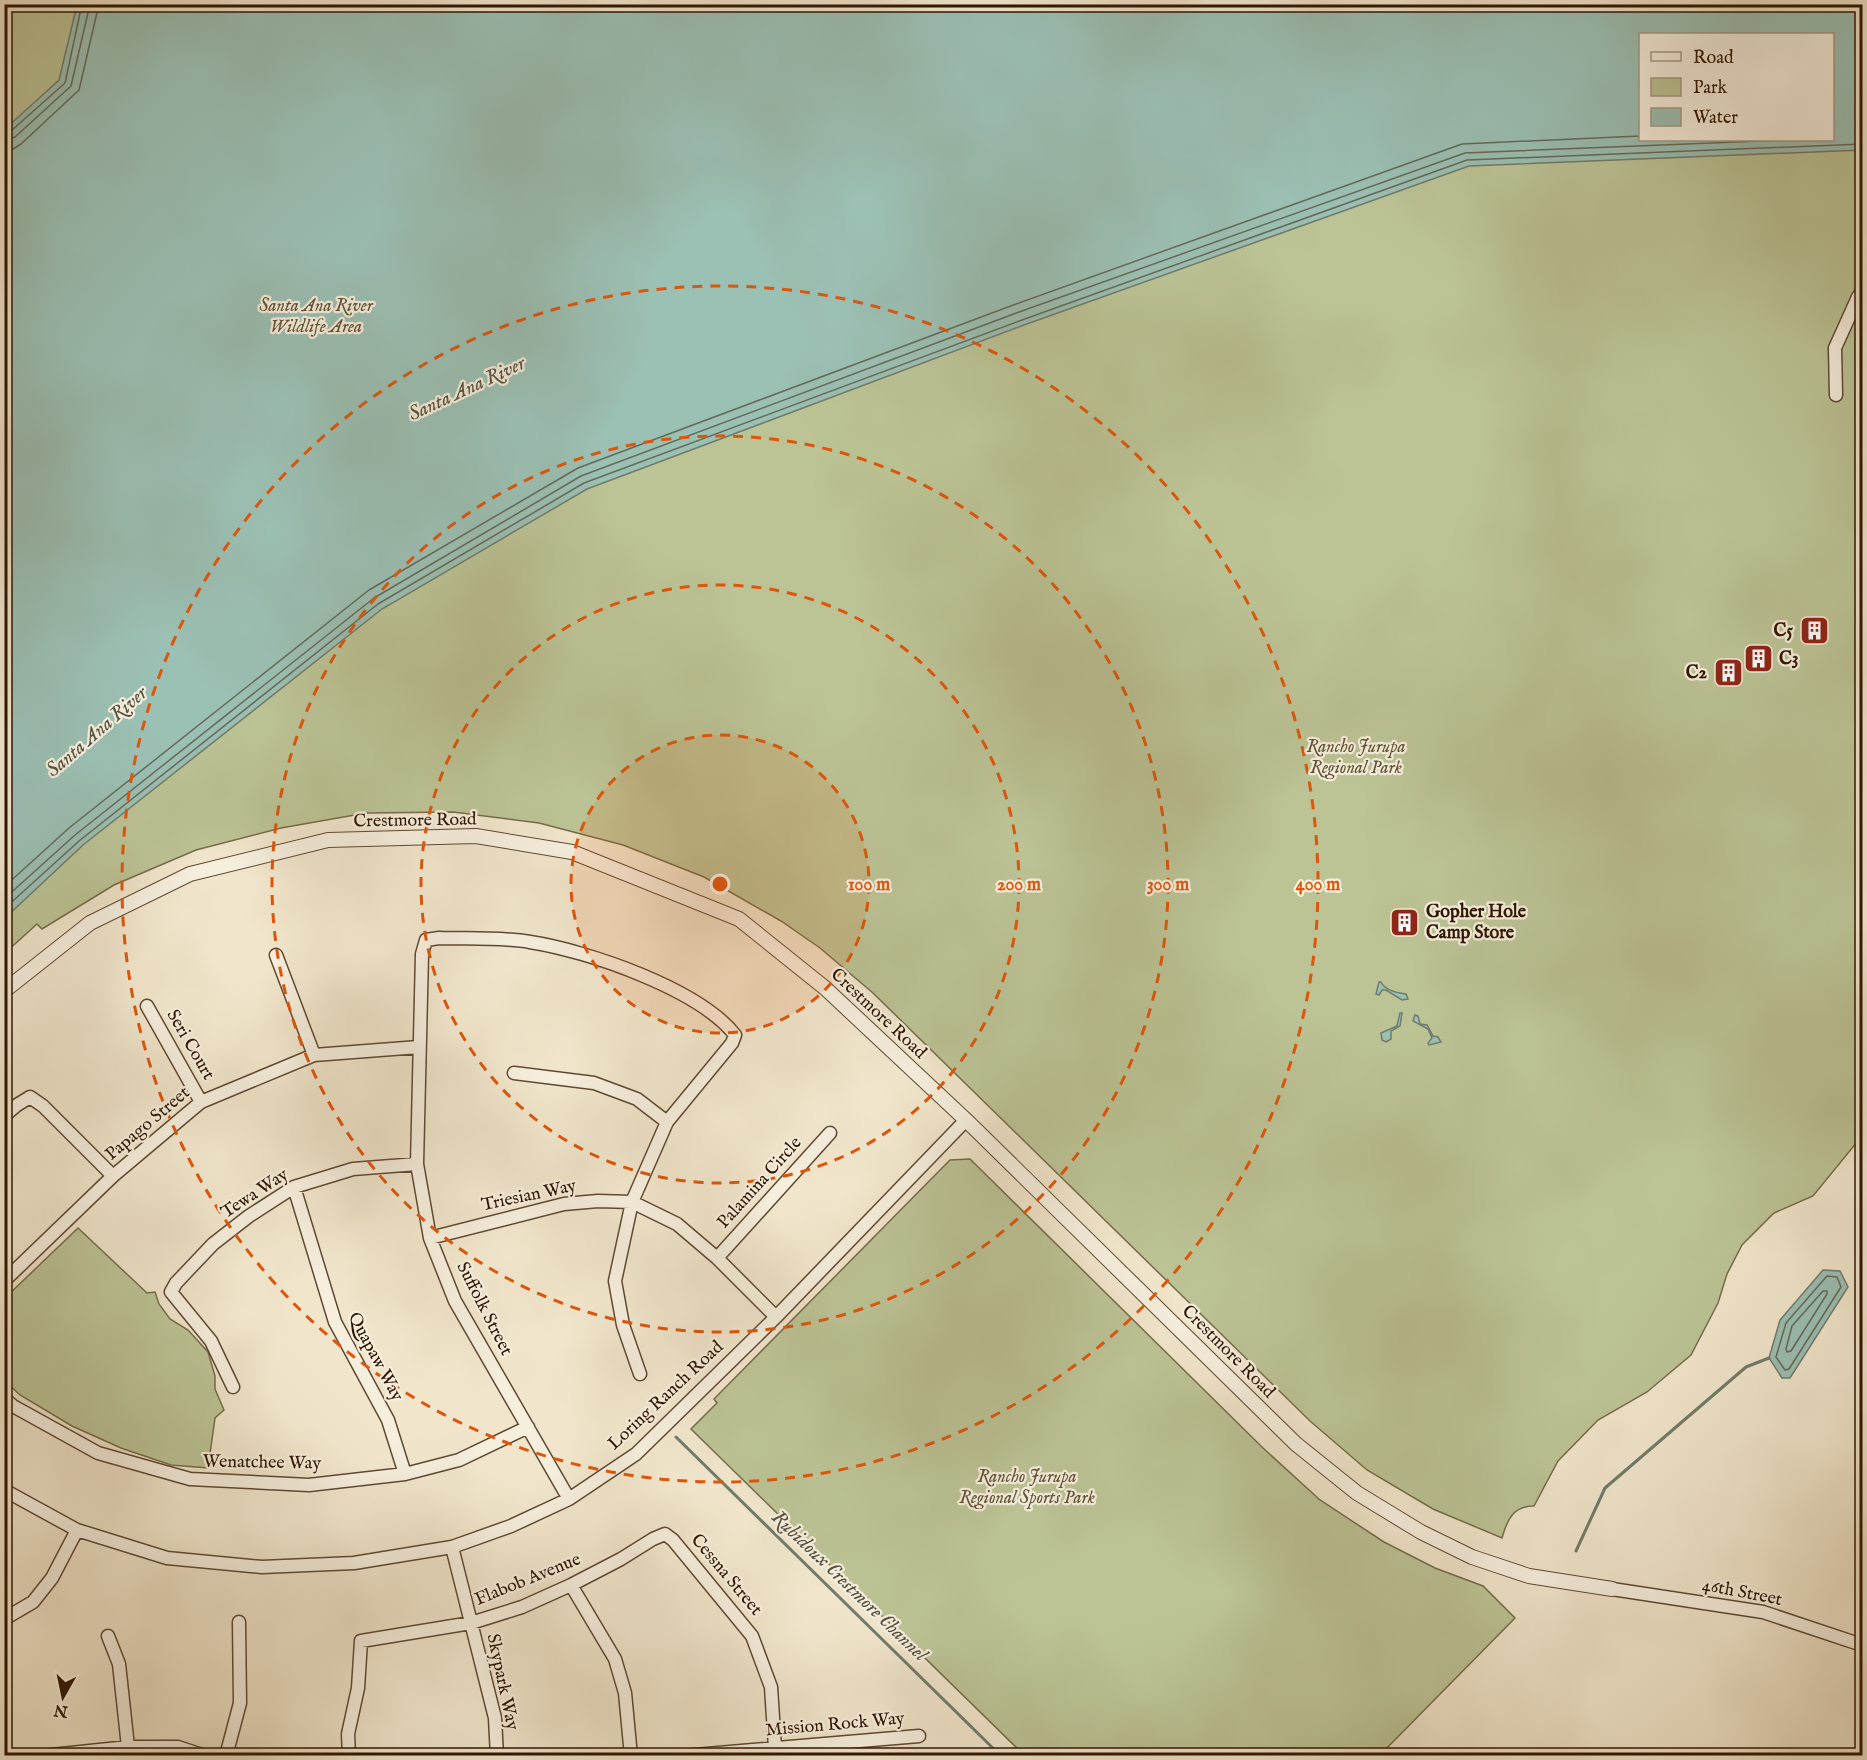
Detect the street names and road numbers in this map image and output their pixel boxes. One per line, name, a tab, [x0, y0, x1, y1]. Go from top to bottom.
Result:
street label: Crestmore Road	[353, 808, 477, 834]
street label: Crestmore Road	[825, 964, 931, 1065]
street label: Seri Court	[161, 1006, 219, 1084]
street label: Papago Street	[101, 1082, 195, 1166]
street label: Palamina Circle	[713, 1132, 807, 1234]
street label: Tewa Way	[217, 1164, 293, 1224]
street label: Triesian Way	[480, 1175, 579, 1217]
street label: Suffolk Street	[451, 1258, 517, 1360]
street label: Crestmore Road	[1176, 1300, 1280, 1404]
street label: Quapaw Way	[342, 1309, 408, 1406]
street label: Loring Ranch Road	[603, 1336, 729, 1456]
street label: Wenatchee Way	[203, 1450, 321, 1476]
street label: Cessna Street	[685, 1529, 767, 1621]
street label: Flabob Avenue	[472, 1548, 584, 1612]
street label: 46th Street	[1700, 1574, 1784, 1612]
street label: Skypark Way	[481, 1632, 523, 1732]
street label: Mission Rock Way	[765, 1707, 906, 1743]

